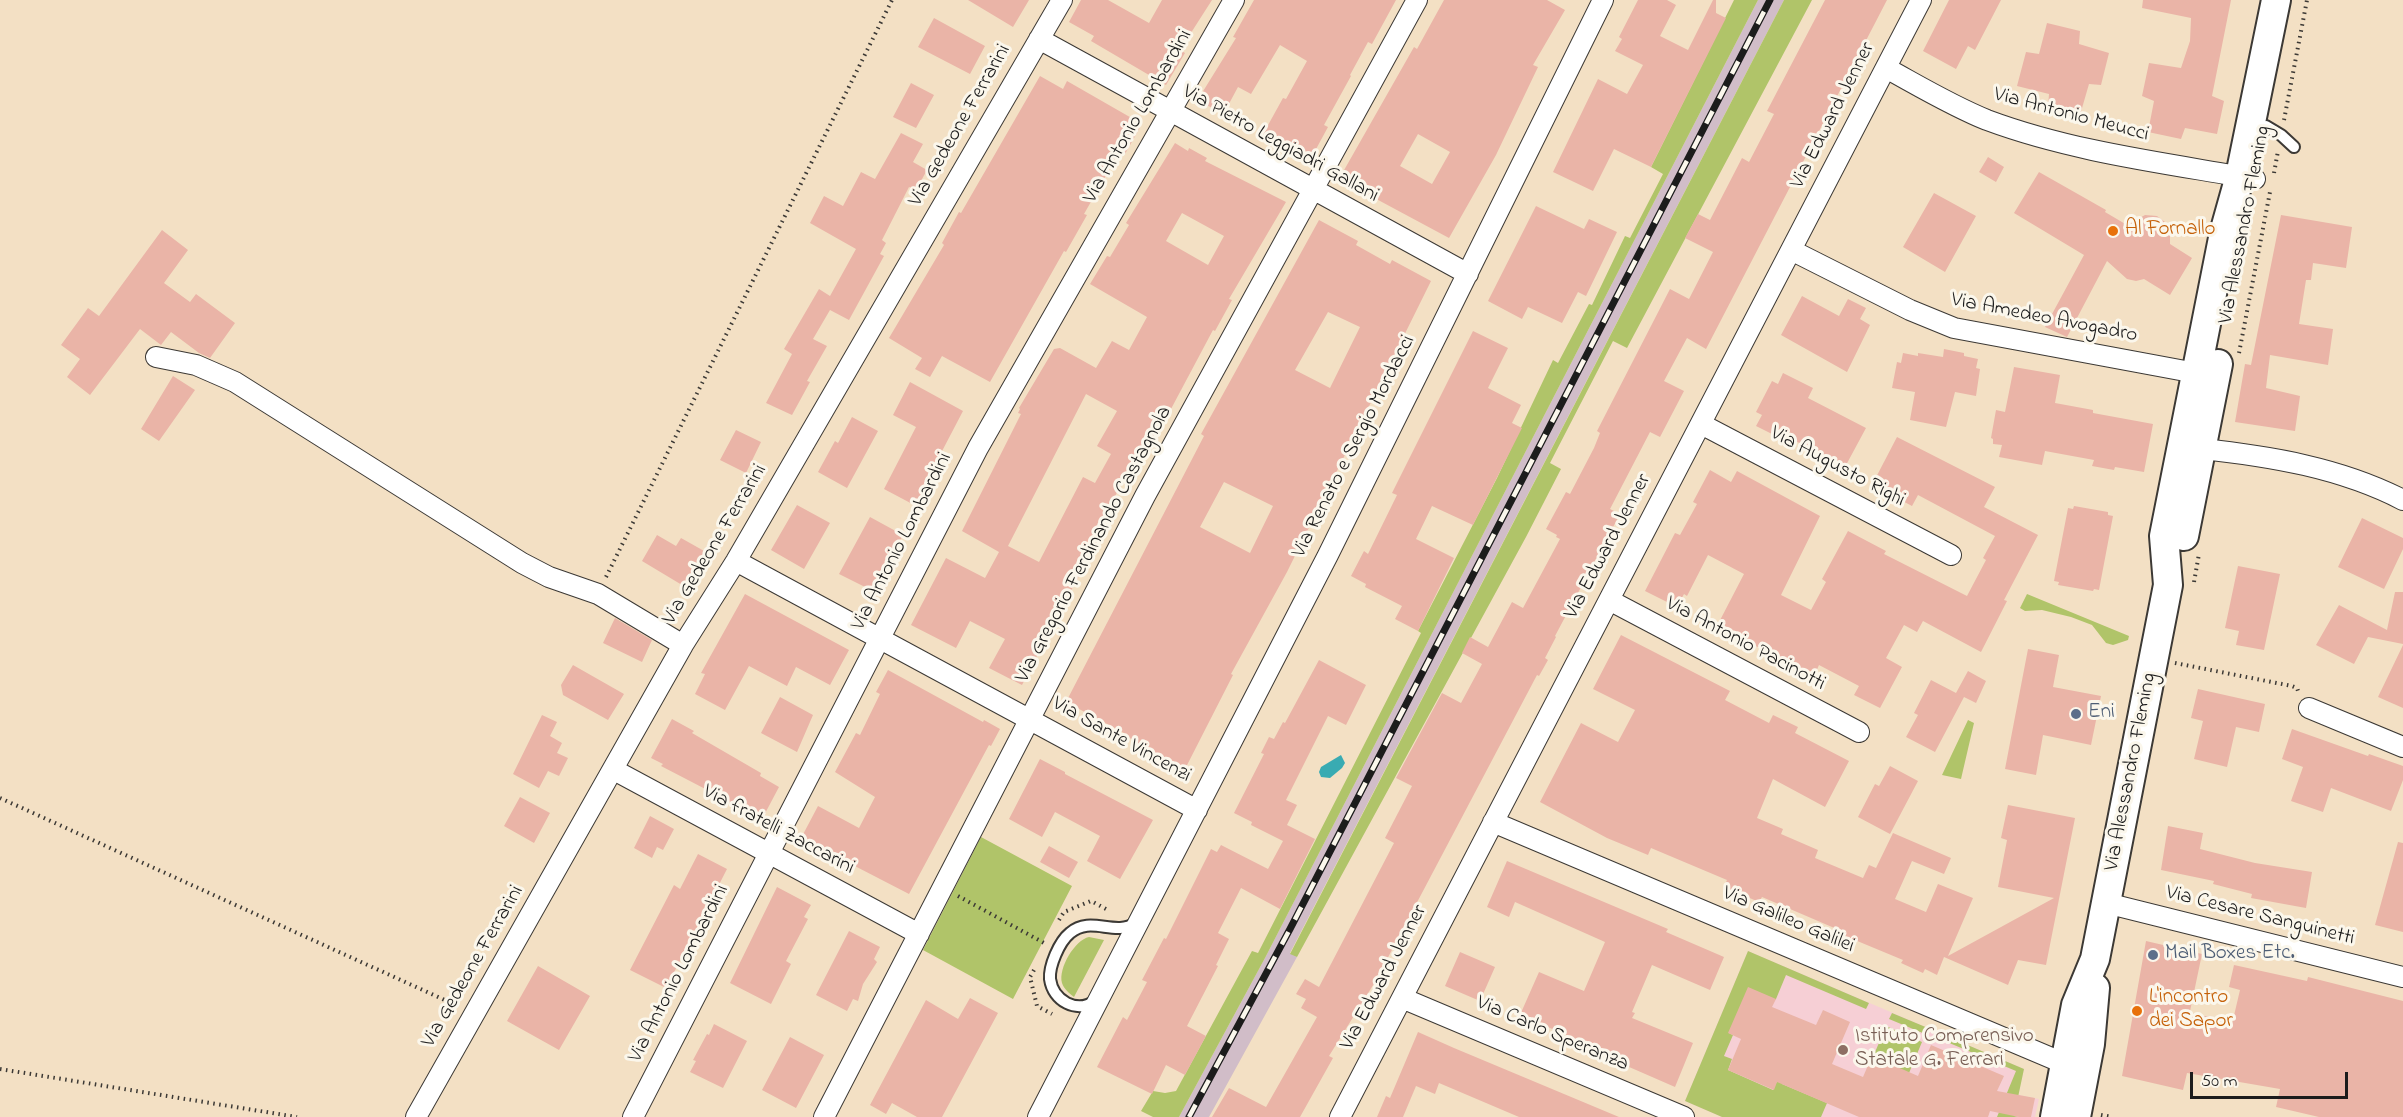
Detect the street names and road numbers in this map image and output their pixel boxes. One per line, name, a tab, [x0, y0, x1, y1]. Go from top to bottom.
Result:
street label: Via Antonio Lombardini	[1079, 26, 1199, 208]
street label: Via Edward Jenner	[1786, 39, 1882, 193]
street label: Via Gedeone Ferrarini	[904, 41, 1018, 211]
street label: Via Pietro Leggiadri Gallani	[1177, 80, 1383, 210]
street label: Via Antonio Meucci	[1991, 83, 2151, 149]
street label: Via Alessandro Fleming	[2214, 124, 2278, 326]
street label: Via Amedeo Avogadro	[1949, 289, 2139, 349]
street label: Via Renato e Sergio Mordacci	[1288, 331, 1422, 563]
street label: Via Gregorio Ferdinando Castagnola	[1011, 403, 1179, 687]
street label: Via Augusto Righi	[1765, 422, 1909, 514]
street label: Via Antonio Lombardini	[847, 449, 959, 635]
street label: Via Gedeone Ferrarini	[658, 460, 774, 630]
street label: Via Edward Jenner	[1560, 470, 1658, 624]
street label: Via Antonio Pacinotti	[1661, 592, 1829, 698]
street label: Via Alessandro Fleming	[2100, 671, 2164, 873]
street label: Via Sante Vincenzi	[1047, 692, 1195, 790]
street label: Via fratelli Zaccarini	[698, 780, 858, 882]
street label: Via Antonio Lombardini	[624, 881, 736, 1067]
street label: Via Cesare Sanguinetti	[2163, 881, 2357, 953]
street label: Via Gedeone Ferrarini	[417, 882, 531, 1052]
street label: Via Galileo Galilei	[1718, 882, 1858, 960]
street label: Via Edward Jenner	[1336, 901, 1434, 1055]
street label: Via Carlo Speranza	[1472, 992, 1632, 1078]

